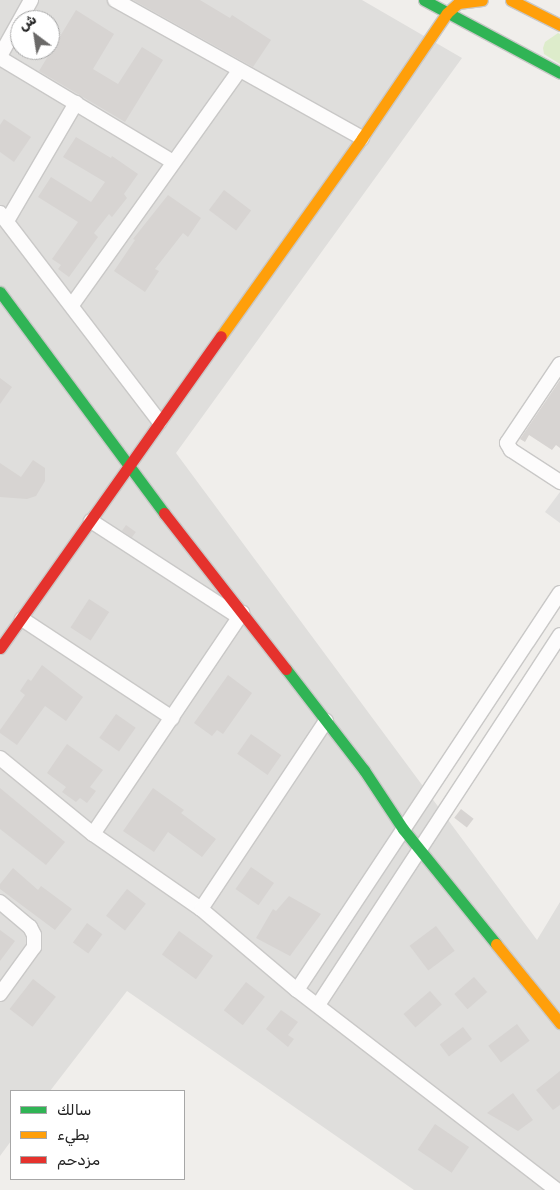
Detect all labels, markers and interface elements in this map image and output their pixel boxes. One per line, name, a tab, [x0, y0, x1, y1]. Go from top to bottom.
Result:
north arrow	[10, 10, 60, 60]
text: ش	[16, 11, 40, 34]
legend	[10, 1090, 185, 1180]
text: سالك	[57, 1101, 92, 1119]
text: بطيء	[57, 1126, 90, 1144]
text: مزدحم	[57, 1151, 100, 1169]

